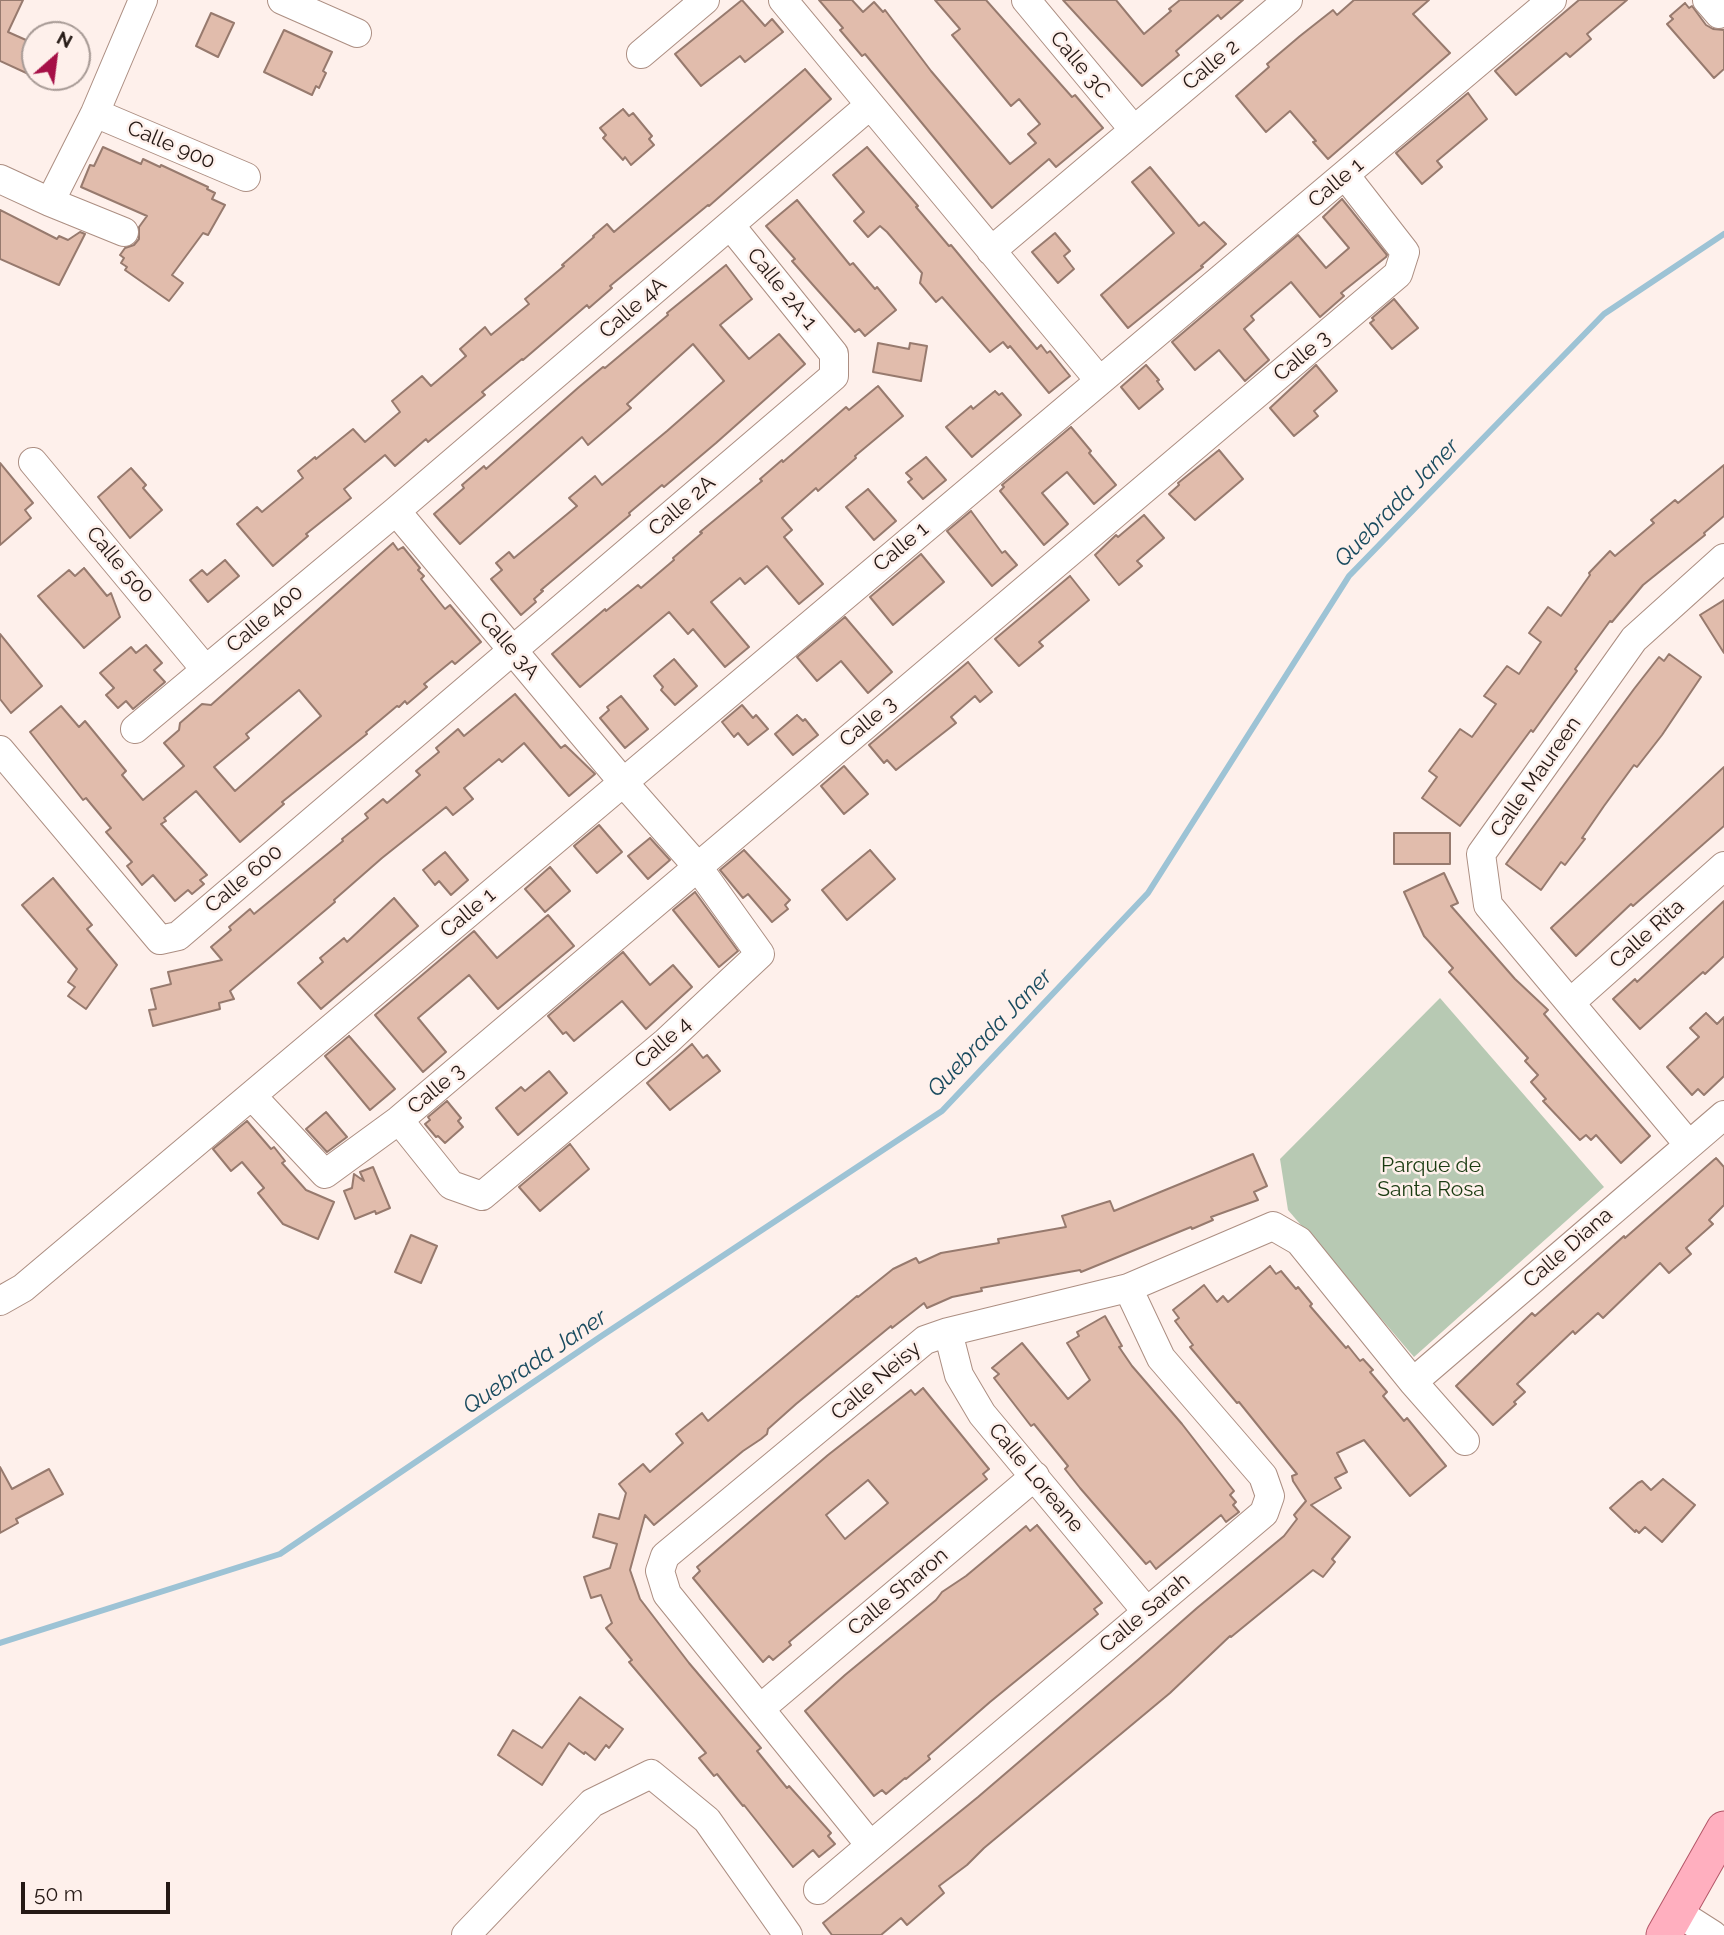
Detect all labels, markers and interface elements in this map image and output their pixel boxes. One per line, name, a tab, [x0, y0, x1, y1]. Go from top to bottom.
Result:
north arrow	[21, 21, 91, 91]
text: N	[53, 26, 76, 52]
street label: Calle 3C	[1044, 26, 1116, 104]
street label: Calle 2	[1178, 34, 1244, 96]
street label: Calle 900	[123, 115, 219, 175]
street label: Calle 1	[1303, 153, 1369, 213]
street label: Calle 2A-1	[741, 243, 823, 335]
street label: Calle 4A	[594, 272, 672, 344]
street label: Calle 3	[1269, 325, 1335, 387]
water label: Quebrada Janer	[1329, 433, 1465, 573]
street label: Calle 2A	[644, 470, 720, 542]
street label: Calle 1	[868, 517, 934, 577]
street label: Calle 500	[81, 522, 159, 608]
street label: Calle 400	[222, 580, 308, 658]
street label: Calle 3A	[474, 607, 544, 685]
street label: Calle 3	[835, 691, 901, 753]
street label: Calle Maureen	[1485, 712, 1587, 842]
street label: Calle 600	[200, 839, 288, 919]
street label: Calle 1	[435, 883, 501, 943]
street label: Calle Rita	[1605, 894, 1689, 974]
water label: Quebrada Janer	[922, 963, 1058, 1103]
street label: Calle 4	[630, 1012, 696, 1074]
street label: Calle 3	[403, 1058, 469, 1120]
park label: Parque de Santa Rosa	[1377, 1153, 1485, 1203]
street label: Calle Diana	[1518, 1203, 1618, 1293]
water label: Quebrada Janer	[458, 1304, 612, 1420]
street label: Calle Neisy	[826, 1336, 926, 1426]
street label: Calle Loreane	[983, 1418, 1089, 1538]
street label: Calle Sharon	[843, 1543, 953, 1641]
street label: Calle Sarah	[1095, 1568, 1195, 1658]
scale bar	[24, 1868, 173, 1912]
text: 50 m	[34, 1881, 83, 1906]

